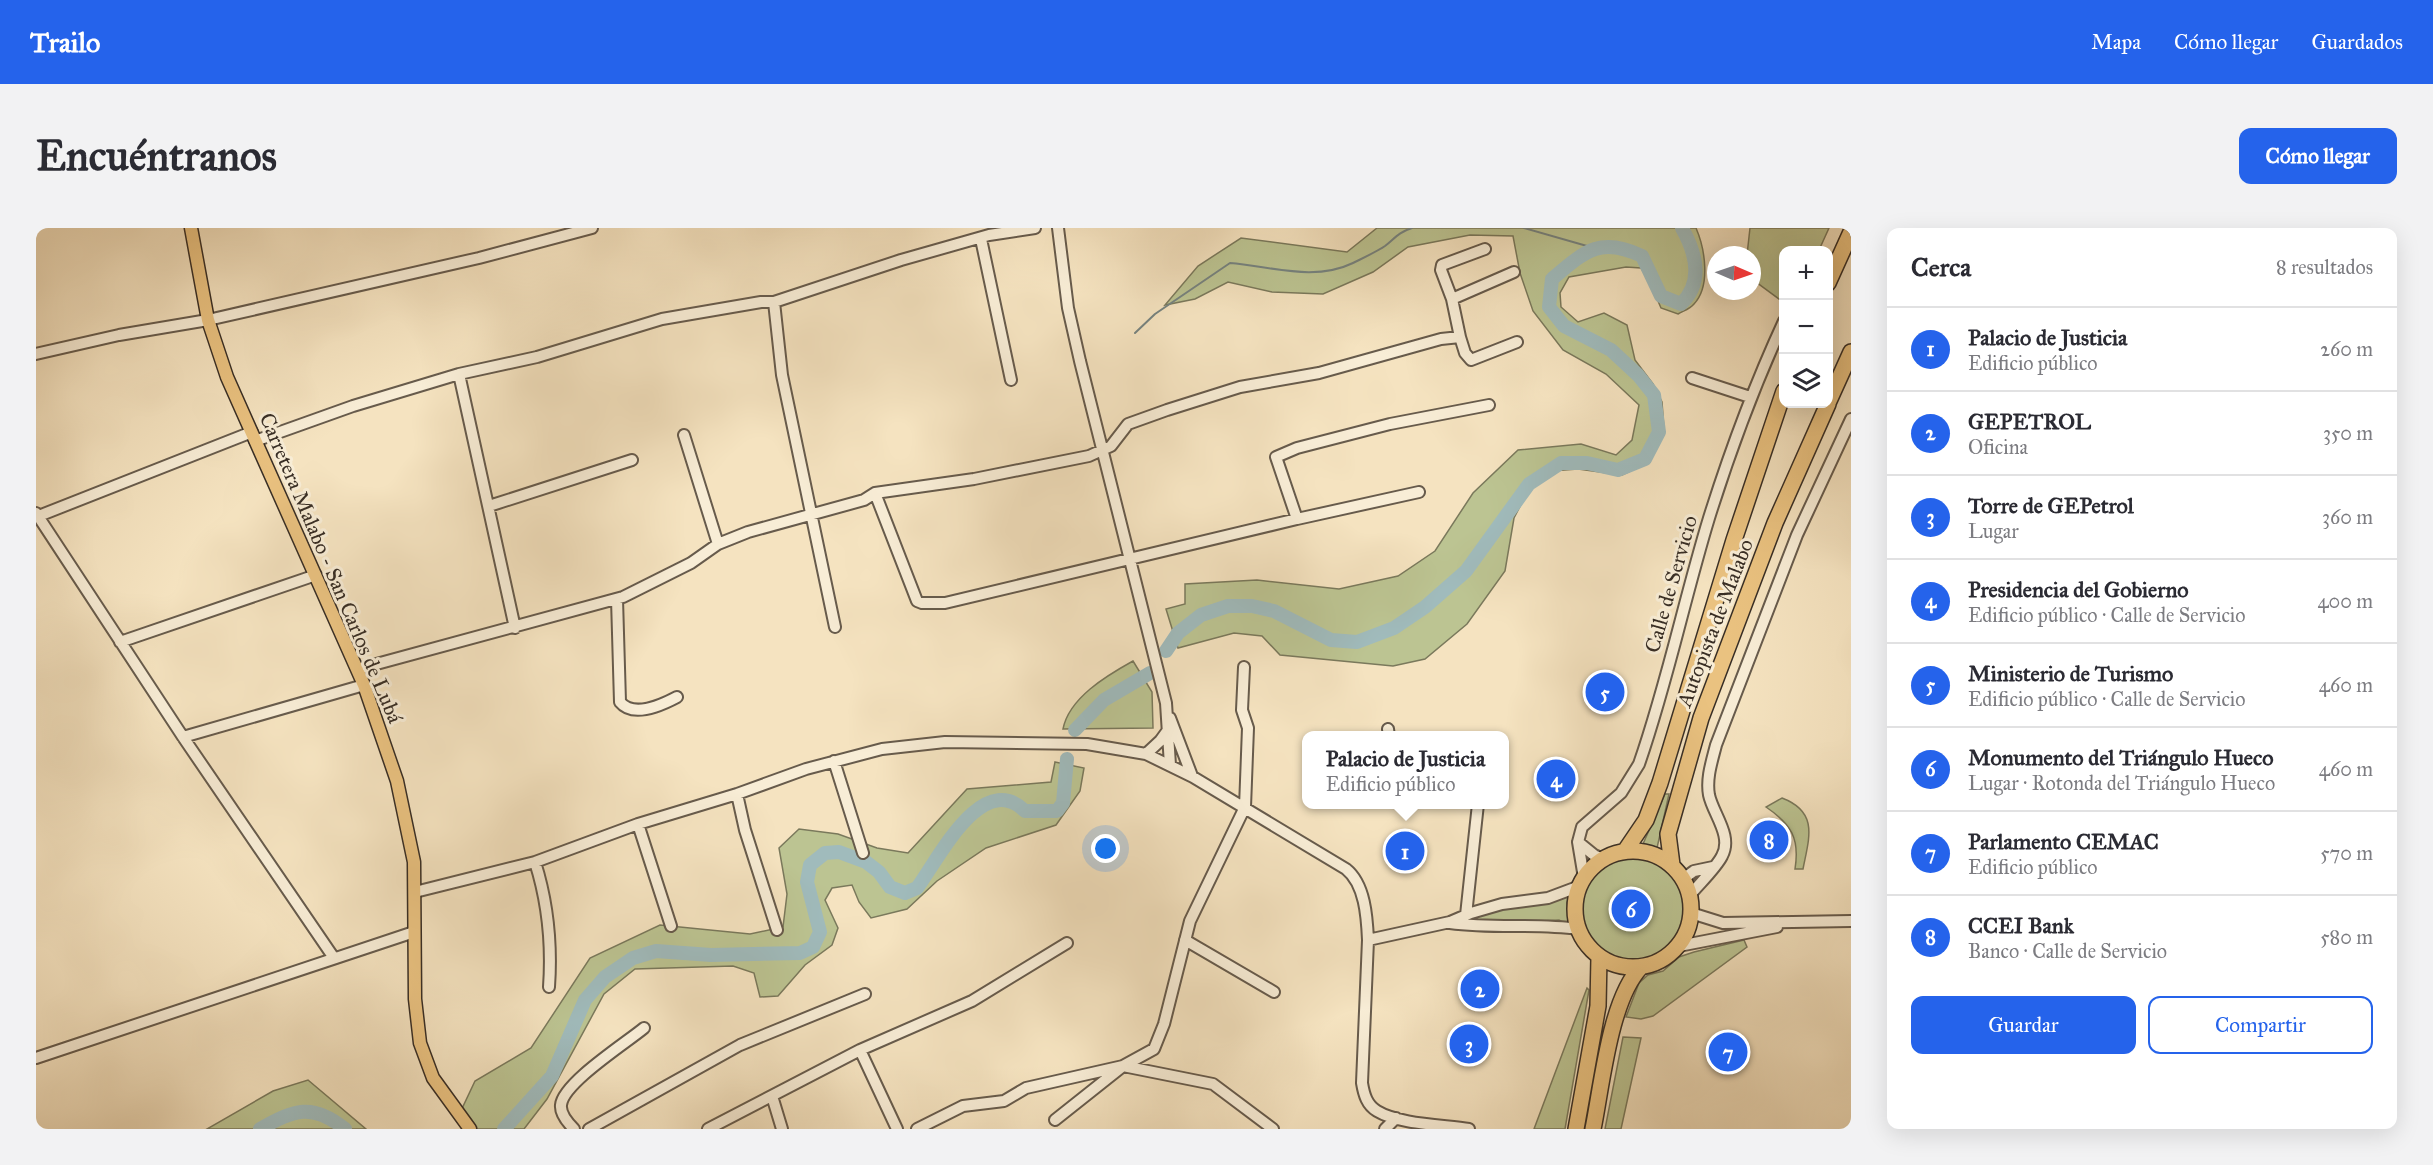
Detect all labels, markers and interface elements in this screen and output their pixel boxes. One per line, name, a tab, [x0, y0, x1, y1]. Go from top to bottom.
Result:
text: Trailo	[30, 25, 100, 60]
text: Mapa	[2091, 29, 2141, 55]
text: Cómo llegar	[2174, 29, 2278, 55]
text: Guardados	[2311, 29, 2403, 55]
button: Cómo llegar	[2239, 128, 2397, 184]
text: Encuéntranos	[36, 130, 277, 182]
north arrow	[1707, 246, 1761, 300]
map controls	[1779, 246, 1833, 408]
button: +	[1779, 246, 1833, 300]
text: Cerca	[1911, 251, 1971, 283]
text: 8 resultados	[2276, 255, 2373, 279]
button: −	[1779, 300, 1833, 354]
text: Palacio de Justicia	[1968, 324, 2127, 351]
text: 1	[1927, 337, 1934, 361]
text: 260 m	[2320, 337, 2373, 361]
text: Edificio público	[1968, 351, 2098, 375]
button: layers	[1779, 354, 1833, 408]
text: GEPETROL	[1968, 408, 2091, 435]
street label: Carretera Malabo - San Carlos de Lubá	[254, 409, 408, 727]
text: 2	[1926, 421, 1935, 445]
text: 350 m	[2323, 421, 2373, 445]
text: Oficina	[1968, 435, 2028, 459]
text: Torre de GEPetrol	[1968, 492, 2134, 519]
text: 3	[1927, 505, 1935, 529]
text: 360 m	[2322, 505, 2373, 529]
street label: Calle de Servicio	[1639, 512, 1703, 656]
text: Lugar	[1968, 519, 2019, 543]
street label: Autopista de Malabo	[1671, 535, 1759, 712]
text: Presidencia del Gobierno	[1968, 576, 2189, 603]
text: 4	[1925, 589, 1936, 613]
text: 400 m	[2317, 589, 2373, 613]
text: Edificio público · Calle de Servicio	[1968, 603, 2245, 627]
text: Ministerio de Turismo	[1968, 660, 2173, 687]
pin: 5	[1586, 670, 1624, 714]
text: 5	[1926, 673, 1935, 697]
text: 460 m	[2319, 673, 2373, 697]
text: Edificio público · Calle de Servicio	[1968, 687, 2245, 711]
popup	[1302, 731, 1509, 809]
text: Monumento del Triángulo Hueco	[1968, 744, 2274, 771]
text: Palacio de Justicia	[1326, 745, 1485, 772]
pin: 4	[1536, 756, 1576, 802]
text: 6	[1925, 757, 1936, 781]
text: 460 m	[2319, 757, 2373, 781]
text: Lugar · Rotonda del Triángulo Hueco	[1968, 771, 2275, 795]
text: Edificio público	[1326, 772, 1455, 796]
pin: 8	[1750, 818, 1788, 862]
pin: 1	[1386, 828, 1424, 874]
text: Parlamento CEMAC	[1968, 828, 2159, 855]
your location	[1091, 834, 1120, 863]
text: 7	[1925, 841, 1936, 865]
text: 570 m	[2320, 841, 2373, 865]
text: Edificio público	[1968, 855, 2098, 879]
pin: 6	[1612, 886, 1650, 932]
text: CCEI Bank	[1968, 912, 2074, 939]
text: 8	[1925, 925, 1936, 949]
text: 580 m	[2320, 925, 2373, 949]
text: Banco · Calle de Servicio	[1968, 939, 2167, 963]
pin: 2	[1460, 966, 1500, 1011]
button: Guardar	[1911, 996, 2136, 1054]
button: Compartir	[2148, 996, 2373, 1054]
pin: 3	[1450, 1022, 1488, 1066]
pin: 7	[1708, 1030, 1748, 1074]

